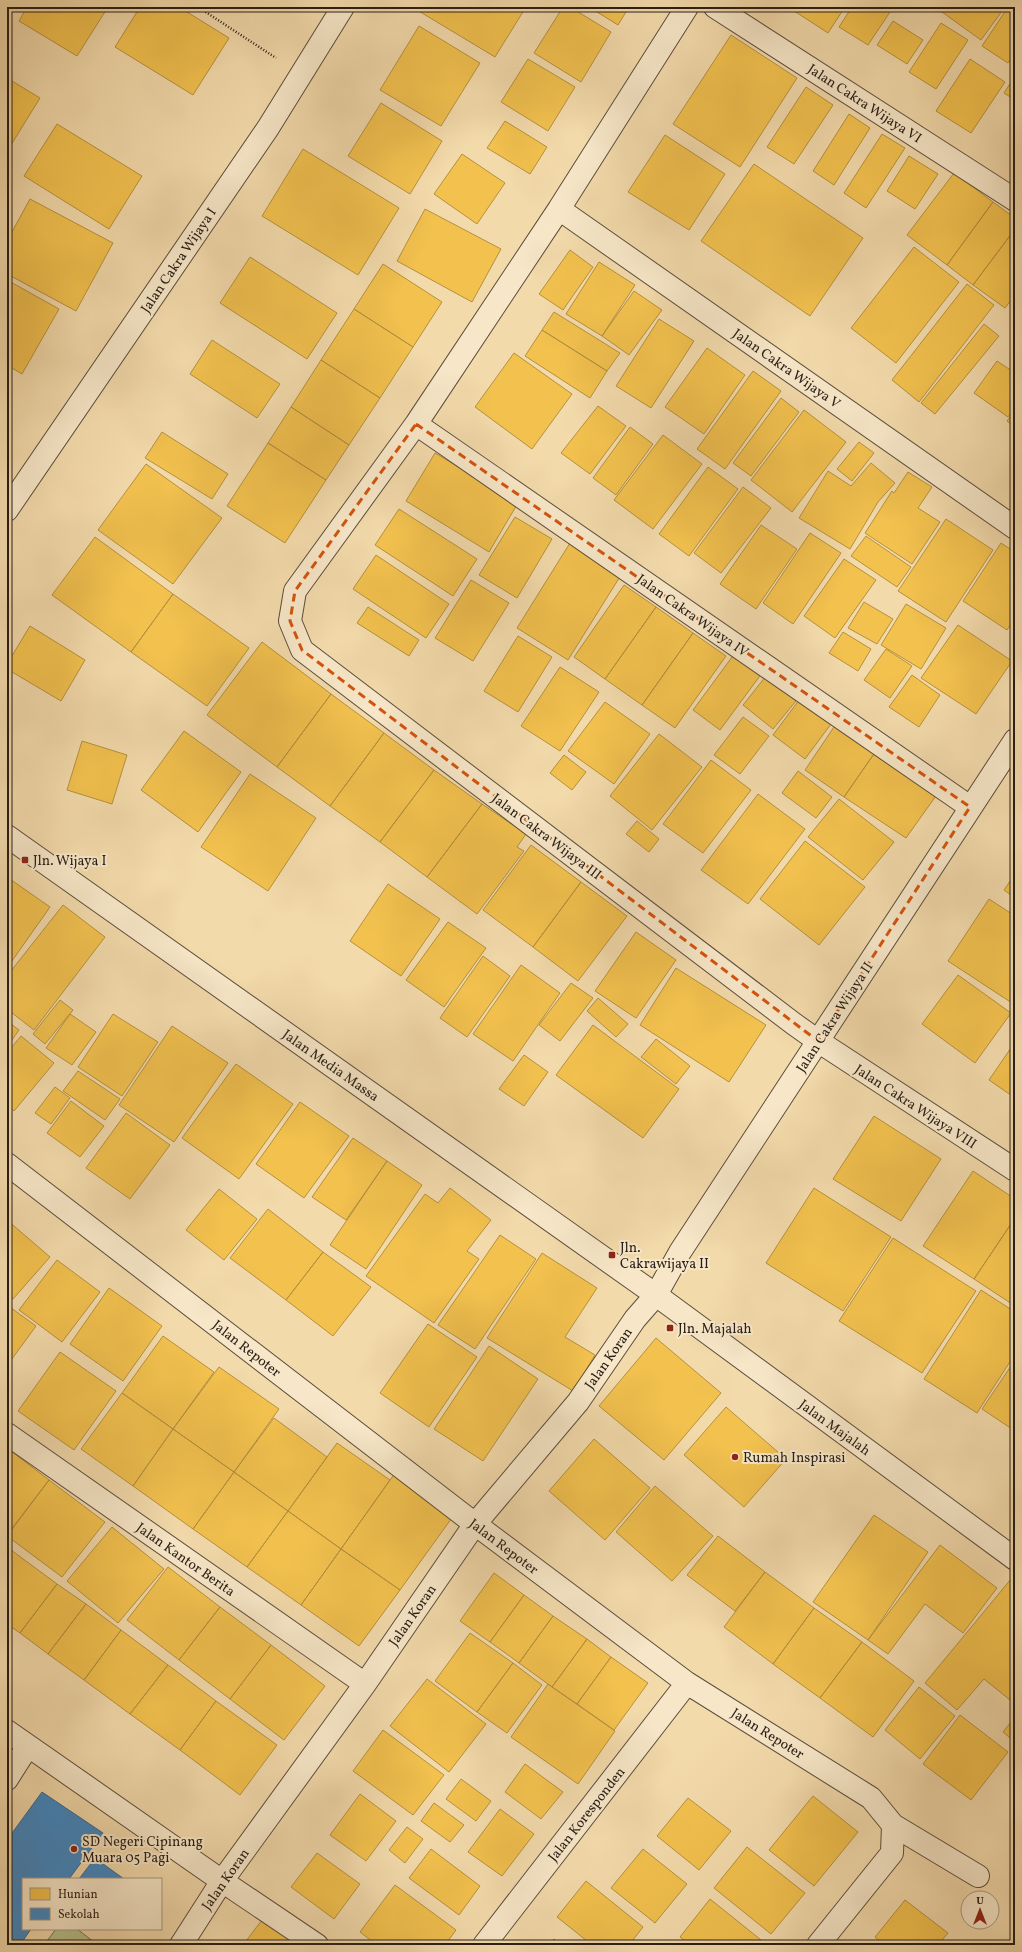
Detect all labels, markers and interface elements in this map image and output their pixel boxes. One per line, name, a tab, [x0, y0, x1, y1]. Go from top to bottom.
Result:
street label: Jalan Cakra Wijaya VI	[803, 60, 925, 148]
street label: Jalan Cakra Wijaya I	[137, 204, 222, 317]
street label: Jalan Cakra Wijaya V	[728, 325, 844, 414]
street label: Jalan Cakra Wijaya IV	[632, 570, 752, 662]
street label: Jalan Cakra Wijaya III	[487, 790, 605, 885]
place label: Jln. Wijaya I	[33, 852, 106, 871]
marker: Jln. Wijaya I	[20, 855, 30, 865]
street label: Jalan Cakra Wijaya II	[792, 959, 878, 1077]
street label: Jalan Media Massa	[278, 1026, 382, 1107]
street label: Jalan Cakra Wijaya VIII	[850, 1060, 980, 1154]
place label: Jln. Cakrawijaya II	[620, 1239, 709, 1274]
marker: Jln. Cakrawijaya II	[607, 1250, 617, 1260]
street label: Jalan Repoter	[208, 1316, 285, 1382]
place label: Jln. Majalah	[678, 1320, 752, 1339]
marker: Jln. Majalah	[665, 1323, 675, 1333]
street label: Jalan Koran	[581, 1324, 638, 1394]
street label: Jalan Majalah	[794, 1396, 874, 1461]
place label: Rumah Inspirasi	[743, 1449, 846, 1468]
marker: Rumah Inspirasi	[730, 1452, 740, 1462]
street label: Jalan Repoter	[464, 1515, 542, 1580]
street label: Jalan Kantor Berita	[132, 1519, 238, 1602]
street label: Jalan Koran	[385, 1581, 442, 1651]
street label: Jalan Repoter	[727, 1704, 807, 1764]
street label: Jalan Koresponden	[544, 1764, 630, 1866]
place label: SD Negeri Cipinang Muara 05 Pagi	[82, 1833, 203, 1868]
marker: SD Negeri Cipinang Muara 05 Pagi	[69, 1844, 79, 1854]
street label: Jalan Koran	[198, 1845, 255, 1915]
legend	[22, 1878, 162, 1930]
text: Hunian	[58, 1887, 98, 1903]
north arrow	[960, 1890, 1000, 1930]
text: U	[976, 1894, 984, 1909]
text: Sekolah	[58, 1907, 100, 1923]

